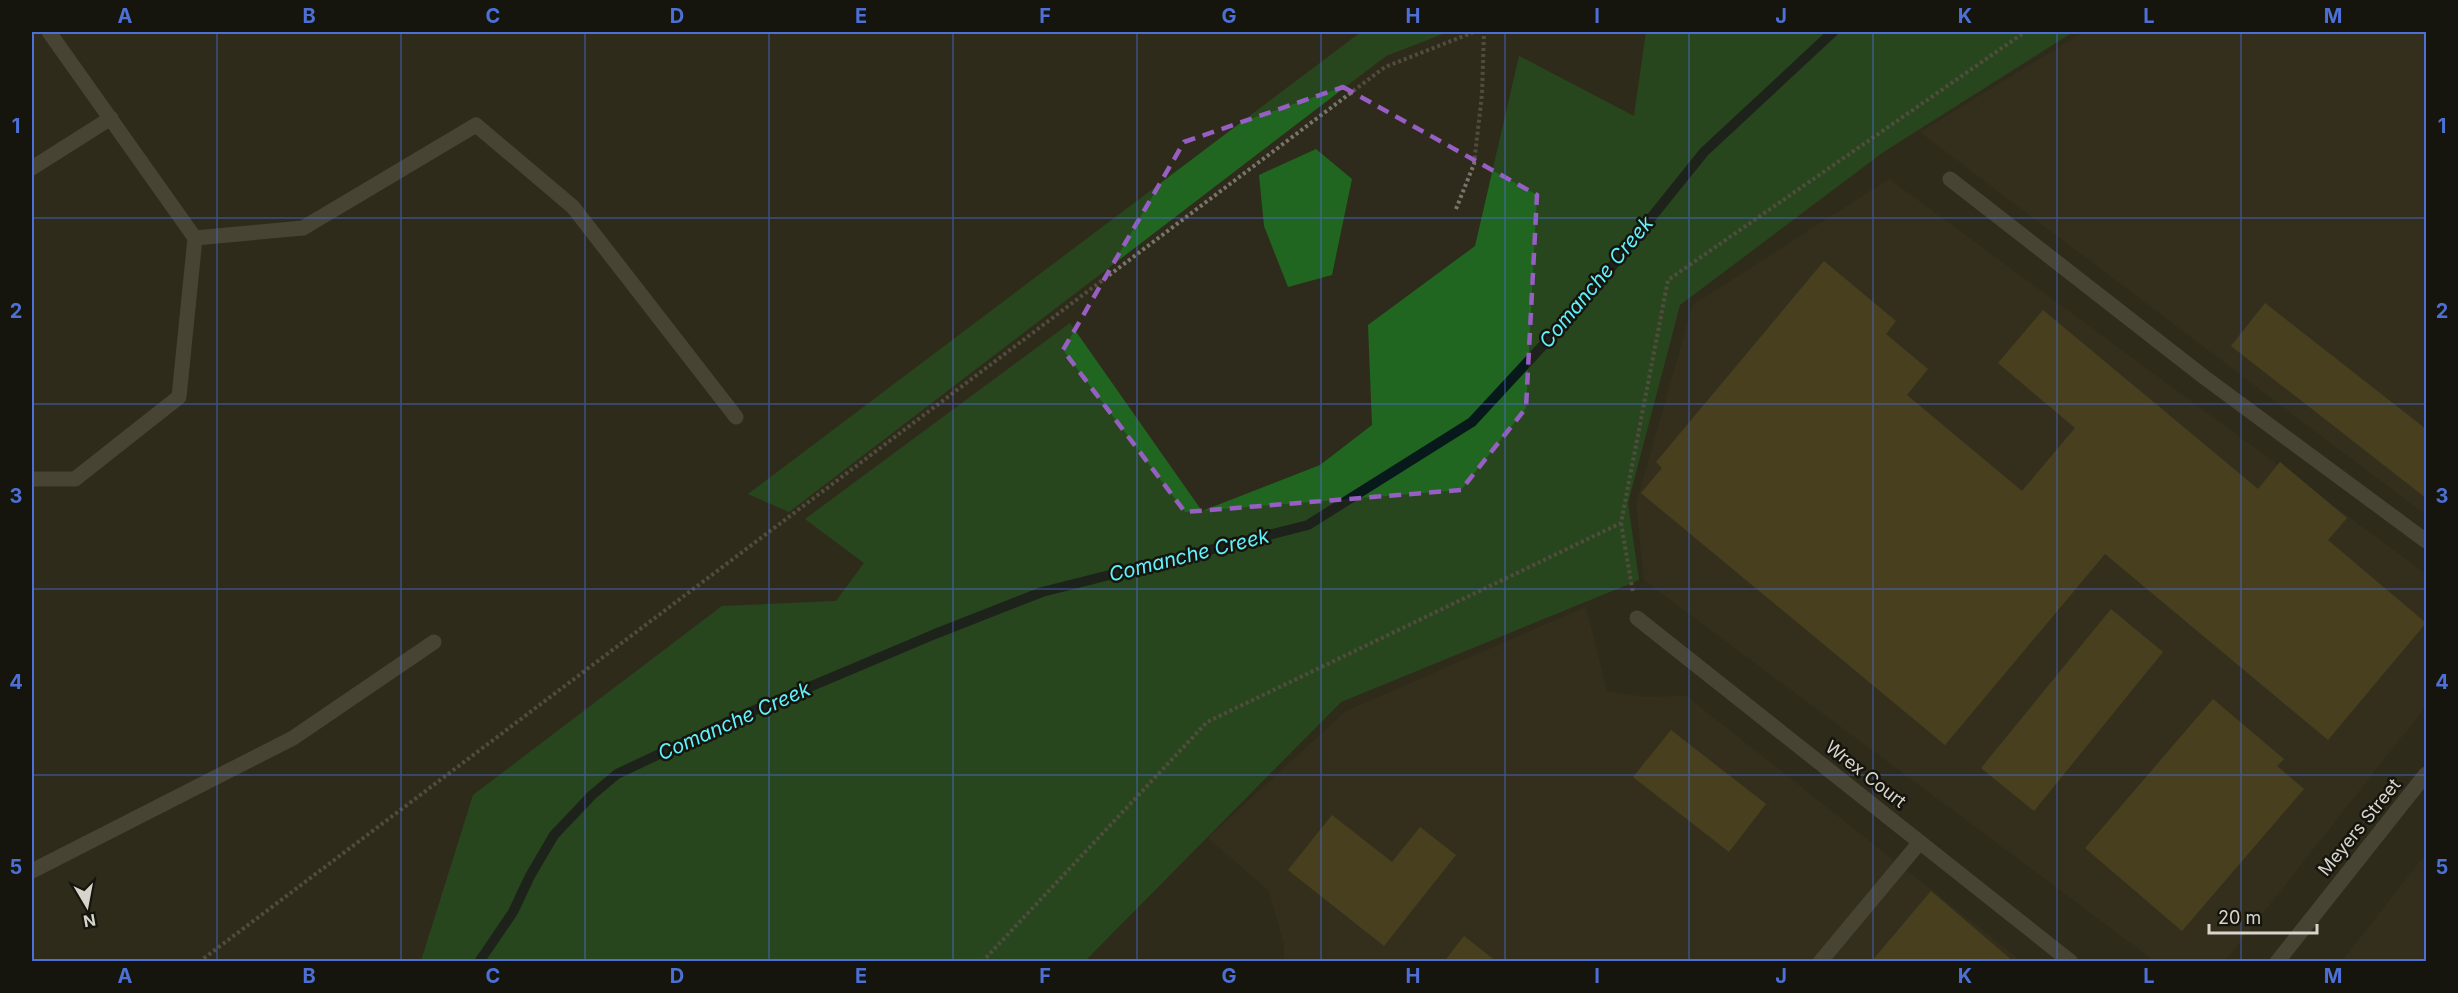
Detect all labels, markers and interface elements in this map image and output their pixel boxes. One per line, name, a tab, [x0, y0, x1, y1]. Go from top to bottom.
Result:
text: A	[118, 4, 133, 28]
text: B	[302, 4, 316, 28]
text: C	[486, 4, 500, 28]
text: D	[670, 4, 684, 28]
text: E	[855, 4, 867, 28]
text: F	[1039, 4, 1051, 28]
text: G	[1221, 4, 1237, 28]
text: H	[1406, 4, 1420, 28]
text: I	[1594, 4, 1600, 28]
text: J	[1775, 4, 1787, 28]
text: K	[1958, 4, 1972, 28]
text: L	[2143, 4, 2155, 28]
text: M	[2324, 4, 2342, 28]
text: 1	[12, 114, 20, 138]
text: 1	[2438, 114, 2446, 138]
water label: Comanche Creek	[1534, 211, 1659, 353]
text: 2	[10, 299, 22, 323]
text: 2	[2436, 299, 2448, 323]
text: 3	[10, 484, 22, 508]
text: 3	[2436, 484, 2448, 508]
water label: Comanche Creek	[1106, 523, 1273, 587]
text: 4	[9, 670, 23, 694]
text: 4	[2435, 670, 2449, 694]
water label: Comanche Creek	[654, 676, 815, 765]
street label: Wrex Court	[1822, 736, 1910, 812]
street label: Meyers Street	[2313, 774, 2405, 880]
text: 5	[10, 855, 22, 879]
text: 5	[2436, 855, 2448, 879]
north arrow	[57, 876, 117, 936]
scale bar	[2209, 897, 2317, 935]
text: 20 m	[2218, 907, 2261, 928]
text: N	[82, 910, 97, 932]
text: A	[118, 964, 133, 988]
text: B	[302, 964, 316, 988]
text: C	[486, 964, 500, 988]
text: D	[670, 964, 684, 988]
text: E	[855, 964, 867, 988]
text: F	[1039, 964, 1051, 988]
text: G	[1221, 964, 1237, 988]
text: H	[1406, 964, 1420, 988]
text: I	[1594, 964, 1600, 988]
text: J	[1775, 964, 1787, 988]
text: K	[1958, 964, 1972, 988]
text: L	[2143, 964, 2155, 988]
text: M	[2324, 964, 2342, 988]

